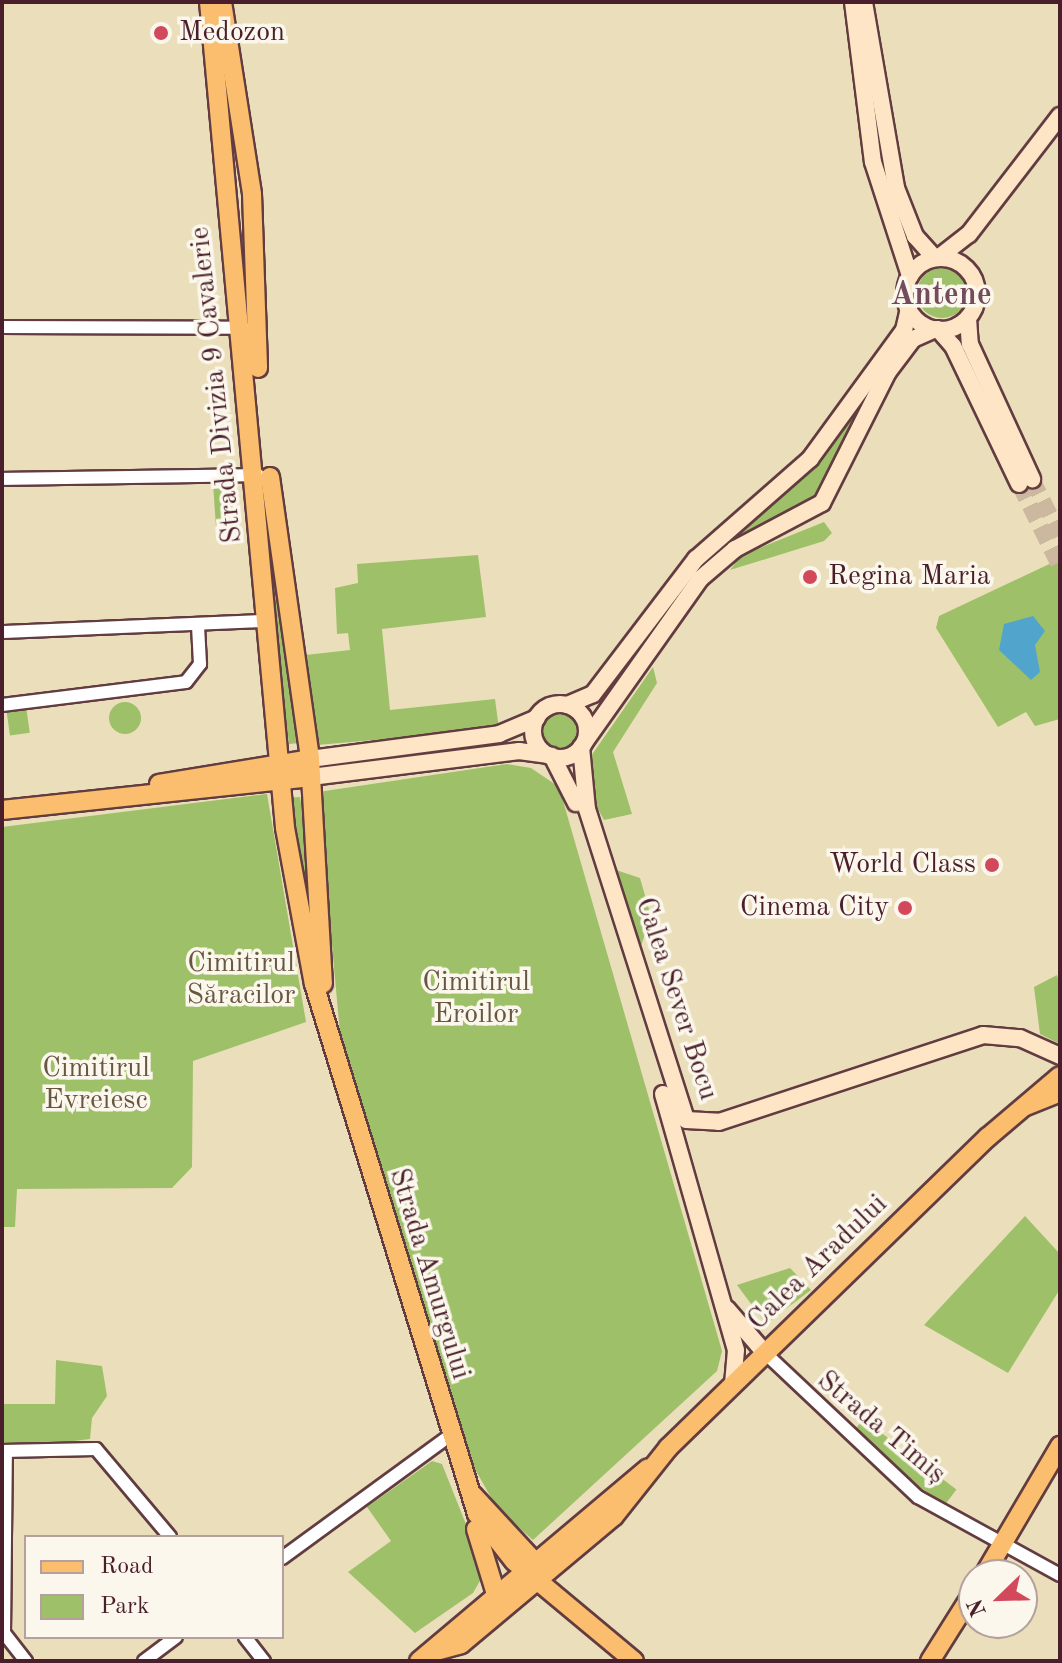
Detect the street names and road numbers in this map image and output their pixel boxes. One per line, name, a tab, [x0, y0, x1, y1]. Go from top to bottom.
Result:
street label: Strada Divizia 9 Cavalerie	[184, 225, 250, 545]
street label: Calea Sever Bocu	[627, 893, 725, 1105]
street label: Strada Amurgului	[381, 1164, 477, 1384]
street label: Calea Aradului	[741, 1188, 895, 1338]
street label: Strada Timiș	[810, 1364, 952, 1492]

